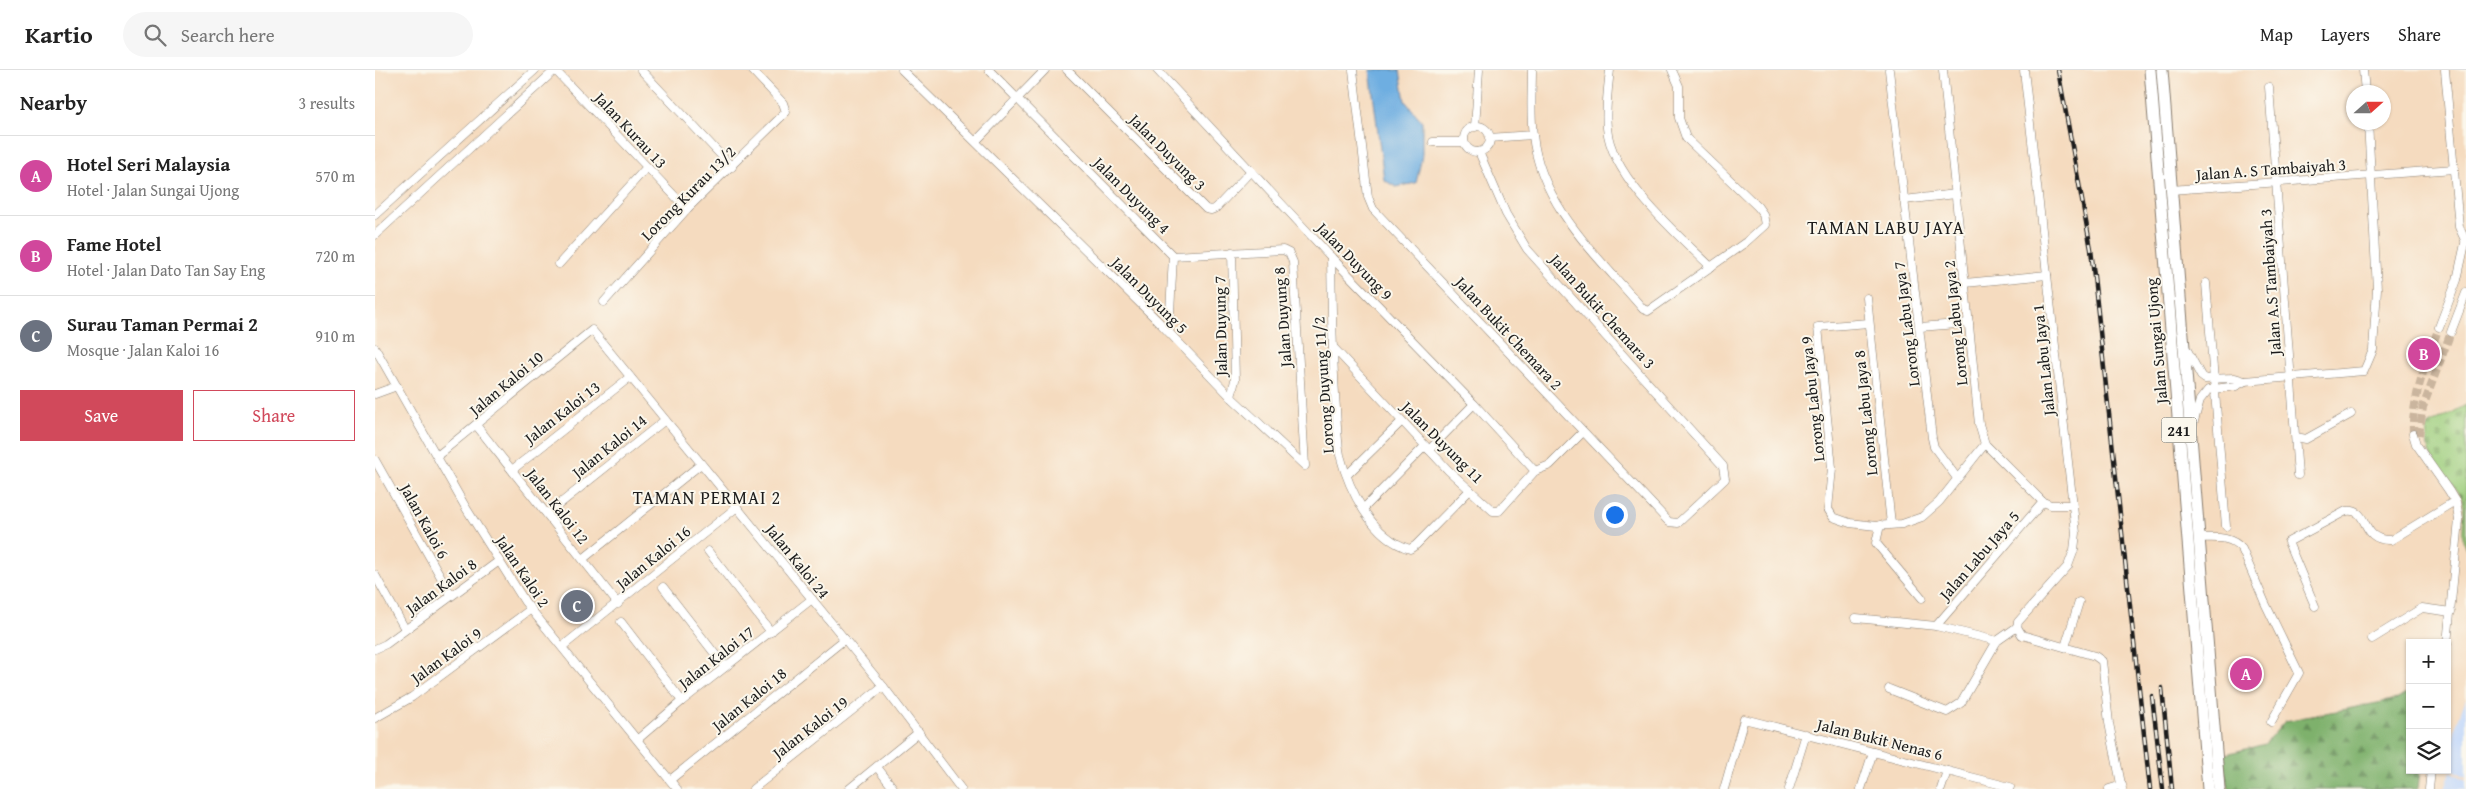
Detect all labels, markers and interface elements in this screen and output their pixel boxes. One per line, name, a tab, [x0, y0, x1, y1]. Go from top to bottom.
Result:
search box	[123, 12, 473, 57]
text: Kartio	[25, 17, 93, 52]
icon: search	[141, 21, 169, 49]
text: Search here	[181, 21, 275, 49]
text: Map	[2260, 21, 2293, 48]
text: Layers	[2321, 21, 2370, 48]
text: Share	[2398, 21, 2441, 48]
street label: Jalan Kurau 13	[588, 85, 673, 174]
north arrow	[2346, 85, 2391, 130]
text: Nearby	[20, 87, 87, 118]
text: 3 results	[298, 91, 355, 115]
street label: Jalan Duyung 3	[1123, 107, 1212, 196]
street label: Lorong Kurau 13/2	[635, 140, 741, 246]
text: Hotel Seri Malaysia	[67, 150, 230, 178]
street label: Jalan Duyung 4	[1087, 150, 1176, 239]
street label: Jalan A. S Tambaiyah 3	[2193, 152, 2347, 186]
text: A	[31, 164, 41, 188]
text: 570 m	[315, 164, 355, 188]
text: Hotel · Jalan Sungai Ujong	[67, 178, 239, 202]
street label: Jalan A.S Tambaiyah 3	[2253, 208, 2287, 358]
district label: TAMAN LABU JAYA	[1807, 214, 1965, 241]
street label: Jalan Duyung 9	[1310, 215, 1399, 306]
text: Fame Hotel	[67, 230, 161, 258]
text: B	[31, 244, 41, 268]
text: 720 m	[315, 244, 355, 268]
street label: Jalan Bukit Chemara 3	[1543, 247, 1661, 374]
street label: Jalan Duyung 5	[1105, 250, 1194, 339]
text: Hotel · Jalan Dato Tan Say Eng	[67, 258, 265, 282]
street label: Lorong Labu Jaya 2	[1936, 259, 1974, 387]
street label: Lorong Labu Jaya 7	[1886, 260, 1926, 388]
street label: Jalan Duyung 8	[1267, 266, 1298, 370]
street label: Jalan Bukit Chemara 2	[1448, 269, 1568, 395]
street label: Jalan Duyung 7	[1207, 275, 1233, 378]
street label: Jalan Sungai Ujong	[2139, 277, 2174, 407]
street label: Jalan Labu Jaya 1	[2025, 303, 2061, 419]
text: Surau Taman Permai 2	[67, 310, 258, 338]
street label: Lorong Duyung 11/2	[1306, 316, 1340, 454]
text: C	[31, 324, 41, 348]
text: 910 m	[315, 324, 355, 348]
street label: Lorong Labu Jaya 9	[1793, 335, 1831, 463]
pin: B	[2408, 335, 2440, 373]
text: Mosque · Jalan Kaloi 16	[67, 338, 219, 362]
street label: Jalan Kaloi 10	[462, 345, 549, 422]
street label: Lorong Labu Jaya 8	[1846, 349, 1884, 477]
street label: Jalan Kaloi 13	[517, 375, 605, 450]
button: Save	[20, 390, 183, 441]
button: Share	[193, 390, 355, 441]
street label: Jalan Duyung 11	[1395, 394, 1490, 489]
street label: Jalan Kaloi 14	[565, 408, 652, 485]
road number: 241	[2161, 418, 2197, 442]
street label: Jalan Kaloi 12	[520, 461, 595, 549]
street label: Jalan Kaloi 6	[394, 477, 456, 563]
district label: TAMAN PERMAI 2	[633, 484, 781, 511]
your location	[1602, 502, 1628, 528]
street label: Jalan Labu Jaya 5	[1932, 505, 2025, 607]
street label: Jalan Kaloi 24	[759, 517, 836, 604]
street label: Jalan Kaloi 16	[609, 519, 696, 596]
street label: Jalan Kaloi 2	[489, 528, 556, 612]
street label: Jalan Kaloi 8	[399, 552, 482, 621]
pin: C	[561, 587, 593, 625]
street label: Jalan Kaloi 17	[671, 620, 759, 695]
street label: Jalan Kaloi 9	[404, 621, 487, 690]
map controls	[2406, 639, 2451, 774]
button: +	[2406, 639, 2451, 684]
pin: A	[2230, 655, 2262, 693]
street label: Jalan Kaloi 18	[705, 661, 792, 738]
button: −	[2406, 684, 2451, 729]
street label: Jalan Kaloi 19	[765, 690, 853, 765]
street label: Jalan Bukit Nenas 6	[1813, 711, 1946, 766]
button: layers	[2406, 729, 2451, 774]

